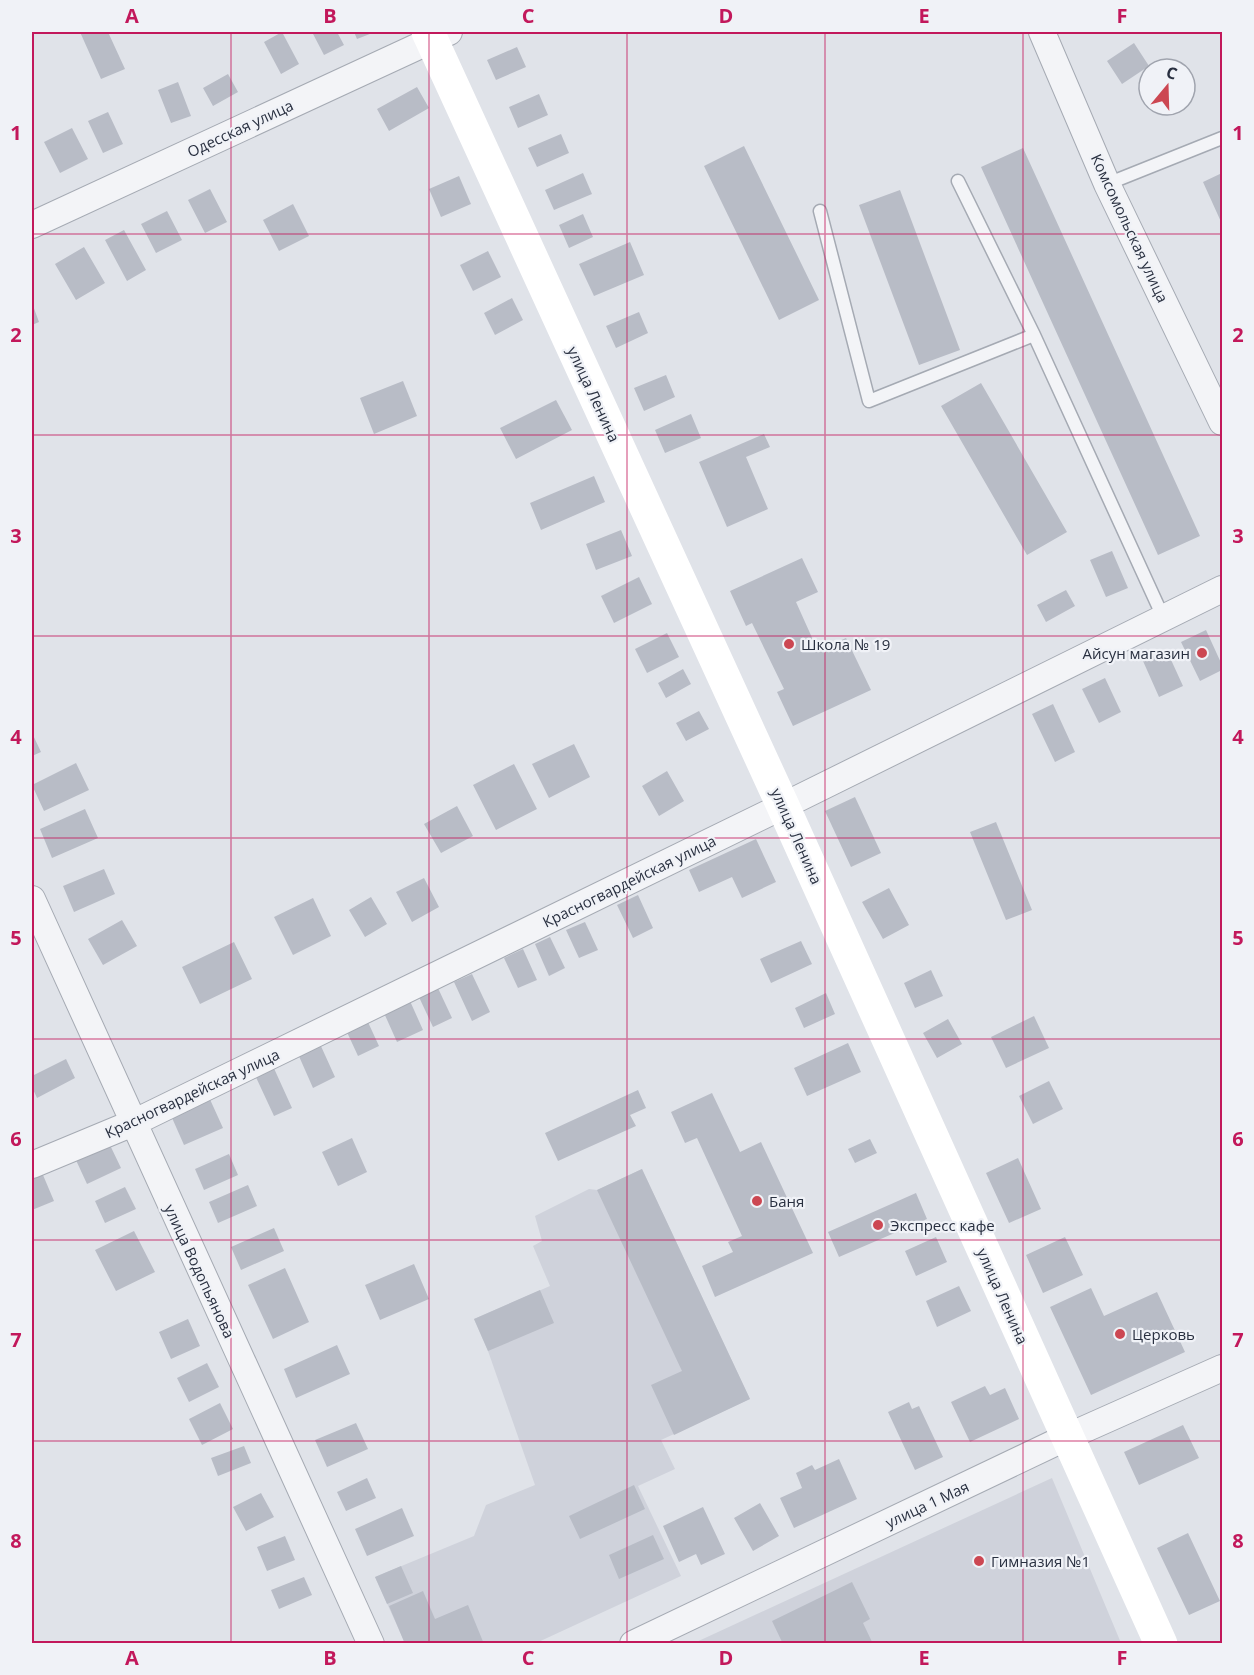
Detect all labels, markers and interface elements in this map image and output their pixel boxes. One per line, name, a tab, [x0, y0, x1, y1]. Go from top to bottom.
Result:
text: A	[125, 2, 139, 29]
text: B	[323, 2, 337, 29]
text: C	[522, 2, 535, 29]
text: D	[719, 2, 733, 29]
text: E	[918, 2, 930, 29]
text: F	[1117, 2, 1127, 29]
north arrow	[1137, 57, 1197, 117]
text: С	[1163, 61, 1180, 85]
street label: Одесская улица	[184, 95, 296, 161]
text: 1	[10, 119, 22, 146]
text: 1	[1232, 119, 1244, 146]
street label: Комсомольская улица	[1087, 151, 1173, 305]
text: 2	[10, 321, 22, 348]
text: 2	[1232, 321, 1244, 348]
street label: улица Ленина	[563, 343, 625, 445]
text: 3	[10, 522, 22, 549]
text: 3	[1232, 522, 1244, 549]
place label: Школа № 19	[801, 634, 890, 654]
marker: Школа № 19	[782, 637, 796, 651]
place label: Айсун магазин	[1082, 643, 1190, 663]
marker: Айсун магазин	[1195, 646, 1209, 660]
text: 4	[10, 723, 22, 750]
text: 4	[1232, 723, 1244, 750]
street label: улица Ленина	[767, 785, 827, 887]
street label: Красногвардейская улица	[539, 830, 719, 932]
text: 5	[10, 924, 22, 951]
text: 5	[1232, 924, 1244, 951]
street label: Красногвардейская улица	[102, 1044, 282, 1142]
text: 6	[10, 1125, 22, 1152]
text: 6	[1232, 1125, 1244, 1152]
place label: Баня	[769, 1191, 804, 1211]
marker: Баня	[750, 1194, 764, 1208]
street label: улица Водопьянова	[160, 1201, 240, 1341]
place label: Экспресс кафе	[890, 1215, 995, 1235]
marker: Экспресс кафе	[871, 1218, 885, 1232]
street label: улица Ленина	[973, 1245, 1033, 1347]
place label: Церковь	[1132, 1324, 1195, 1344]
text: 7	[10, 1326, 22, 1353]
text: 7	[1232, 1326, 1244, 1353]
marker: Церковь	[1113, 1327, 1127, 1341]
street label: улица 1 Мая	[882, 1476, 972, 1532]
text: 8	[10, 1527, 22, 1554]
text: 8	[1232, 1527, 1244, 1554]
place label: Гимназия №1	[991, 1551, 1090, 1571]
marker: Гимназия №1	[972, 1554, 986, 1568]
text: A	[125, 1644, 139, 1671]
text: B	[323, 1644, 337, 1671]
text: C	[522, 1644, 535, 1671]
text: D	[719, 1644, 733, 1671]
text: E	[918, 1644, 930, 1671]
text: F	[1117, 1644, 1127, 1671]

